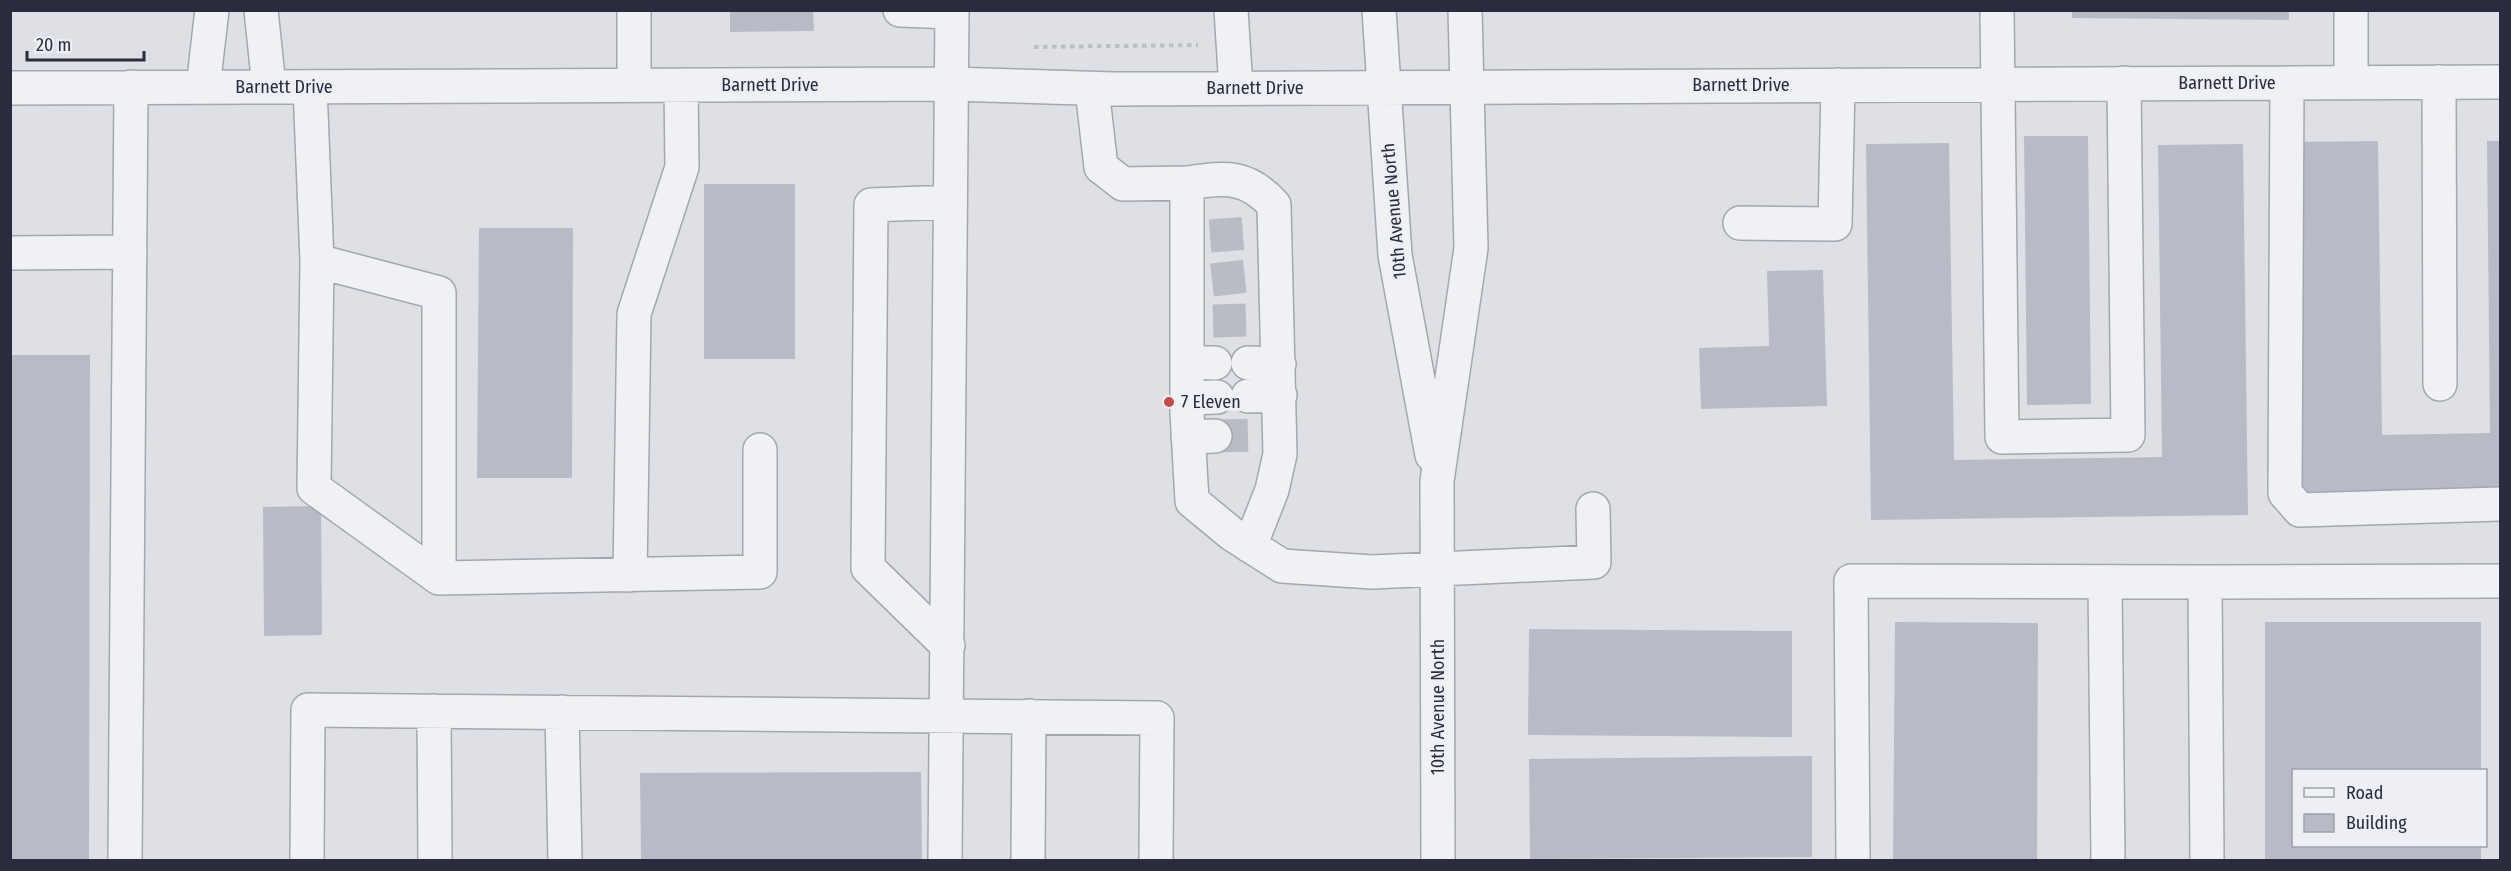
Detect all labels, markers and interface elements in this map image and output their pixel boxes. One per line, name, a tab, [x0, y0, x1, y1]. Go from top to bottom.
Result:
scale bar	[27, 24, 144, 62]
text: 20 m	[36, 34, 71, 56]
street label: Barnett Drive	[2178, 72, 2276, 94]
street label: Barnett Drive	[721, 74, 819, 96]
street label: Barnett Drive	[1692, 74, 1790, 96]
street label: Barnett Drive	[235, 76, 333, 98]
street label: Barnett Drive	[1206, 77, 1304, 99]
street label: 10th Avenue North	[1377, 142, 1411, 280]
place label: 7 Eleven	[1181, 391, 1241, 413]
marker: 7 Eleven	[1162, 395, 1176, 409]
street label: 10th Avenue North	[1427, 639, 1449, 775]
legend	[2292, 769, 2487, 847]
text: Road	[2346, 782, 2383, 804]
text: Building	[2346, 812, 2407, 834]

